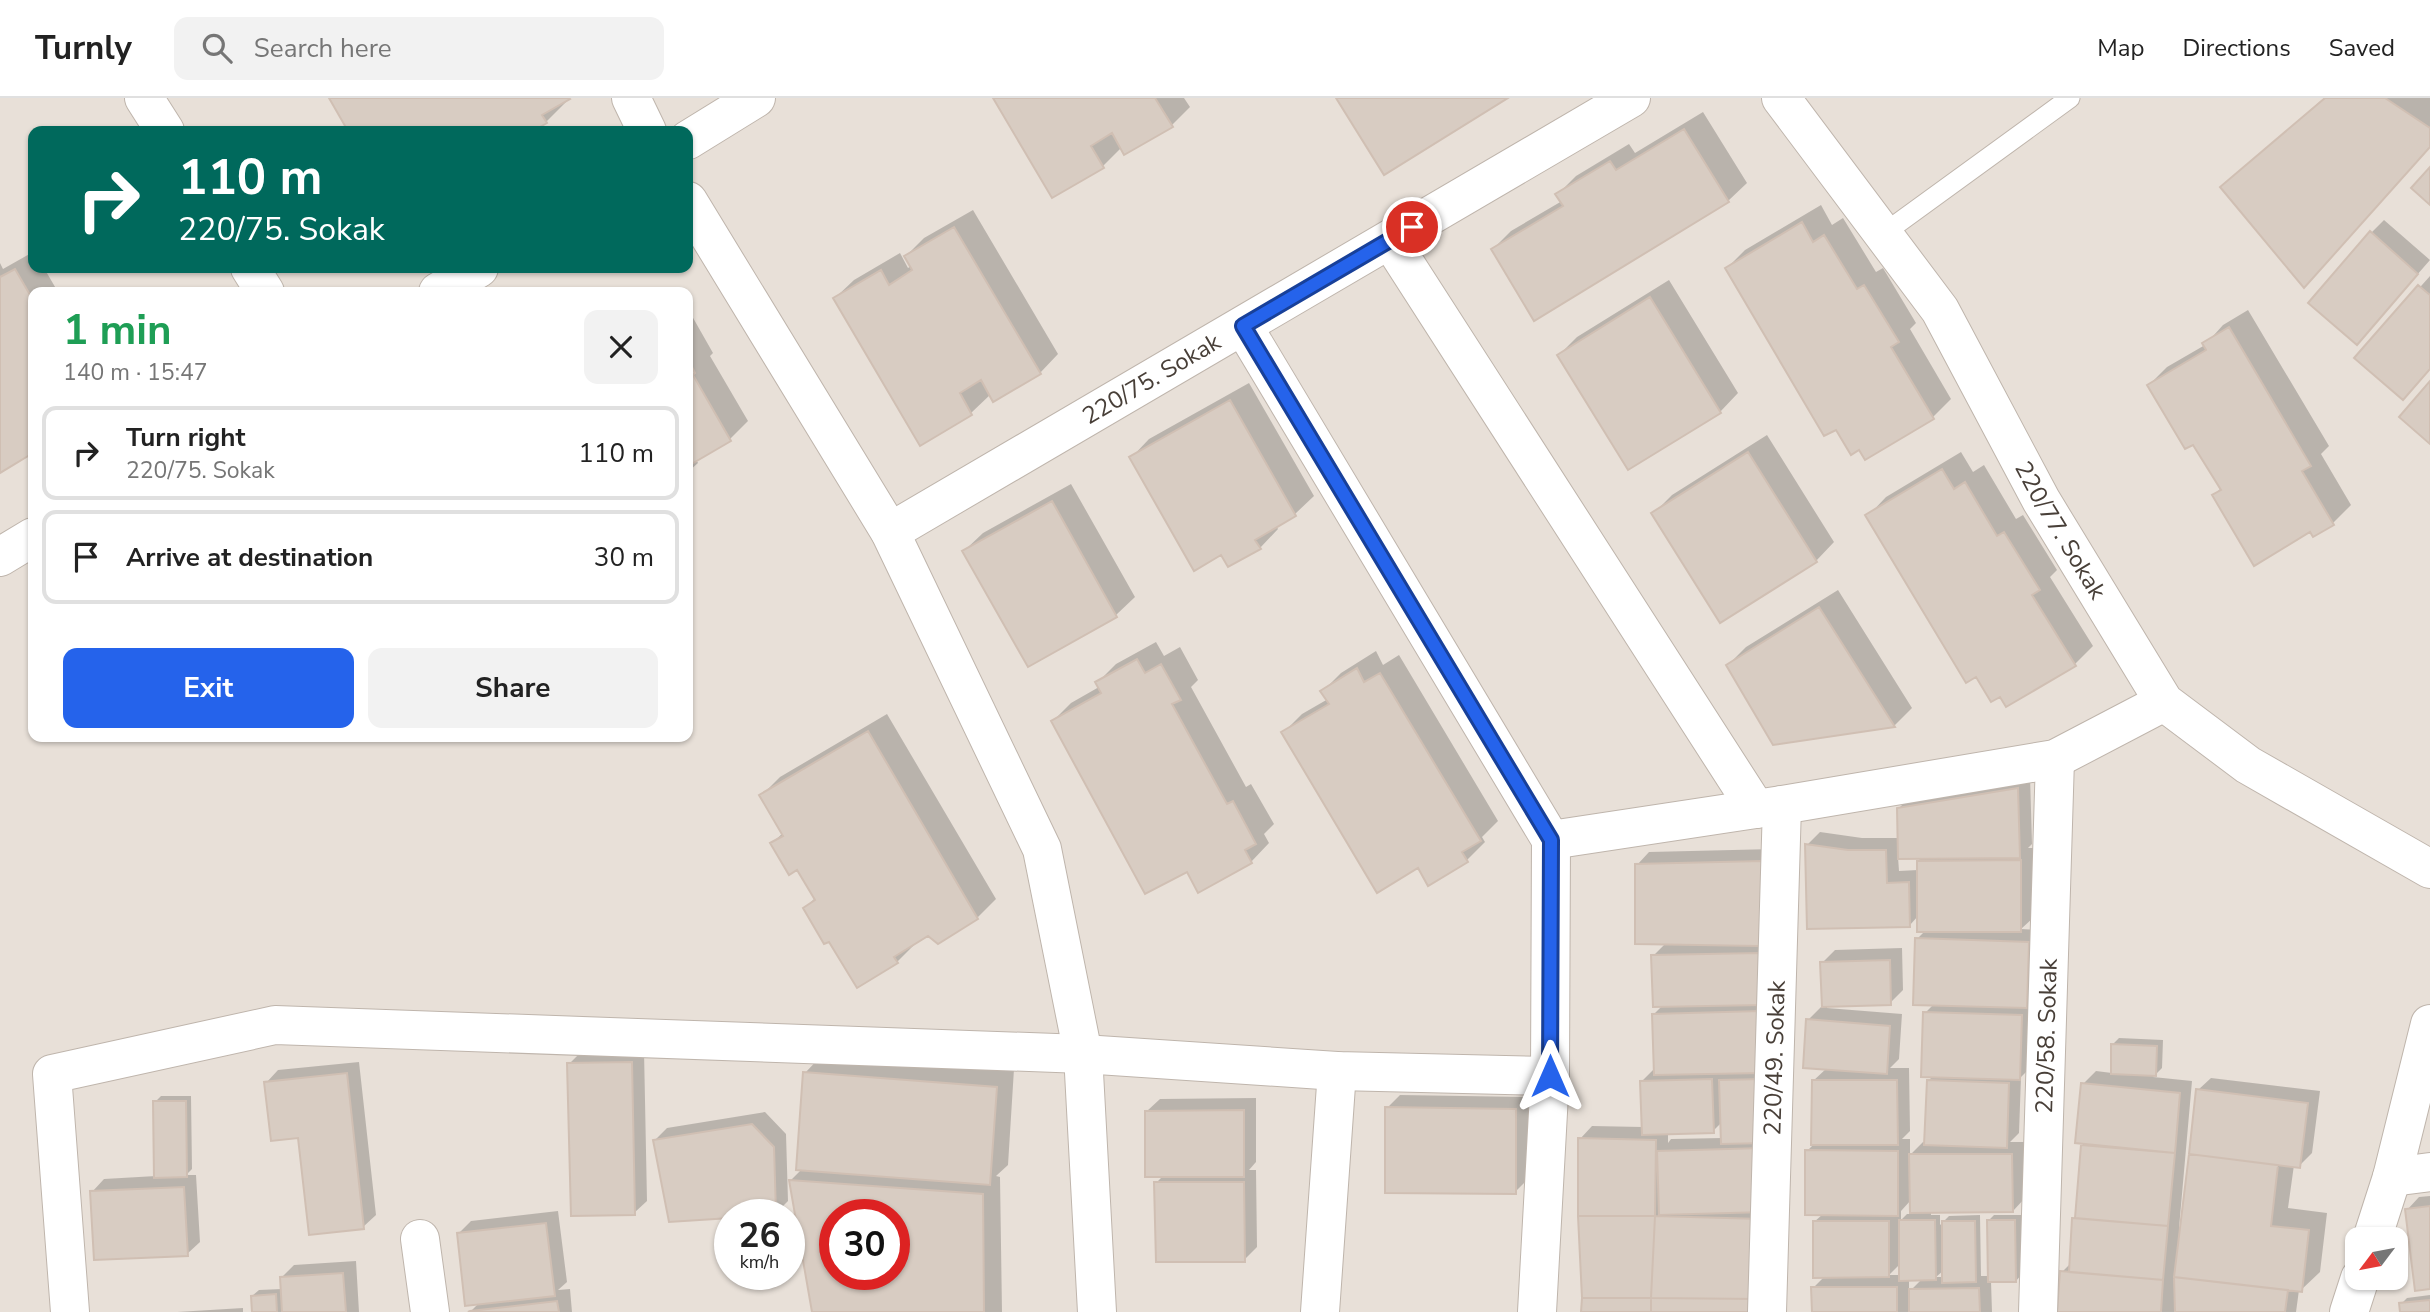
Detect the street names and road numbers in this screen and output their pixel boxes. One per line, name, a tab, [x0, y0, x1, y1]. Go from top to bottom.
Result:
street label: 220/75. Sokak	[1076, 325, 1227, 432]
street label: 220/77. Sokak	[2007, 456, 2114, 606]
street label: 220/58. Sokak	[2028, 957, 2065, 1114]
street label: 220/49. Sokak	[1756, 979, 1793, 1136]

